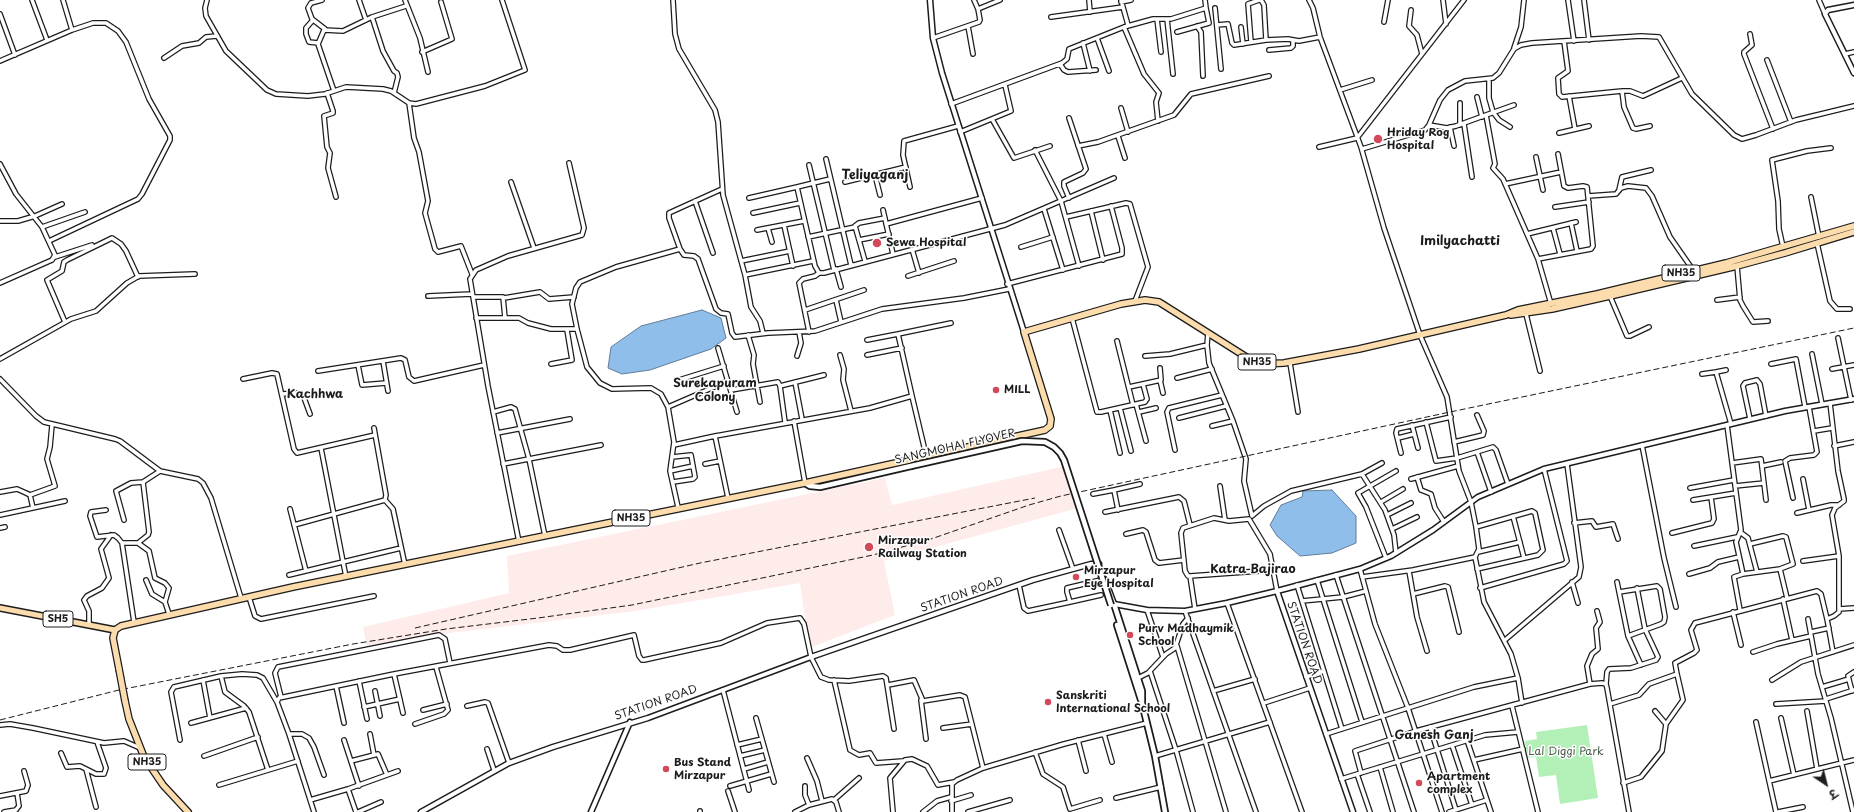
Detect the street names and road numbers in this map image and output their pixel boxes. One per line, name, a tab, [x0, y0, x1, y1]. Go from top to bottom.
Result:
road number: NH35	[1662, 265, 1700, 281]
road number: NH35	[1238, 354, 1276, 370]
street label: SANGMOHAI FLYOVER	[893, 427, 1017, 467]
road number: NH35	[612, 510, 650, 526]
street label: STATION ROAD	[919, 575, 1005, 615]
street label: STATION ROAD	[1284, 600, 1324, 686]
road number: SH5	[43, 611, 73, 627]
street label: STATION ROAD	[613, 683, 699, 723]
road number: NH35	[128, 754, 166, 770]

